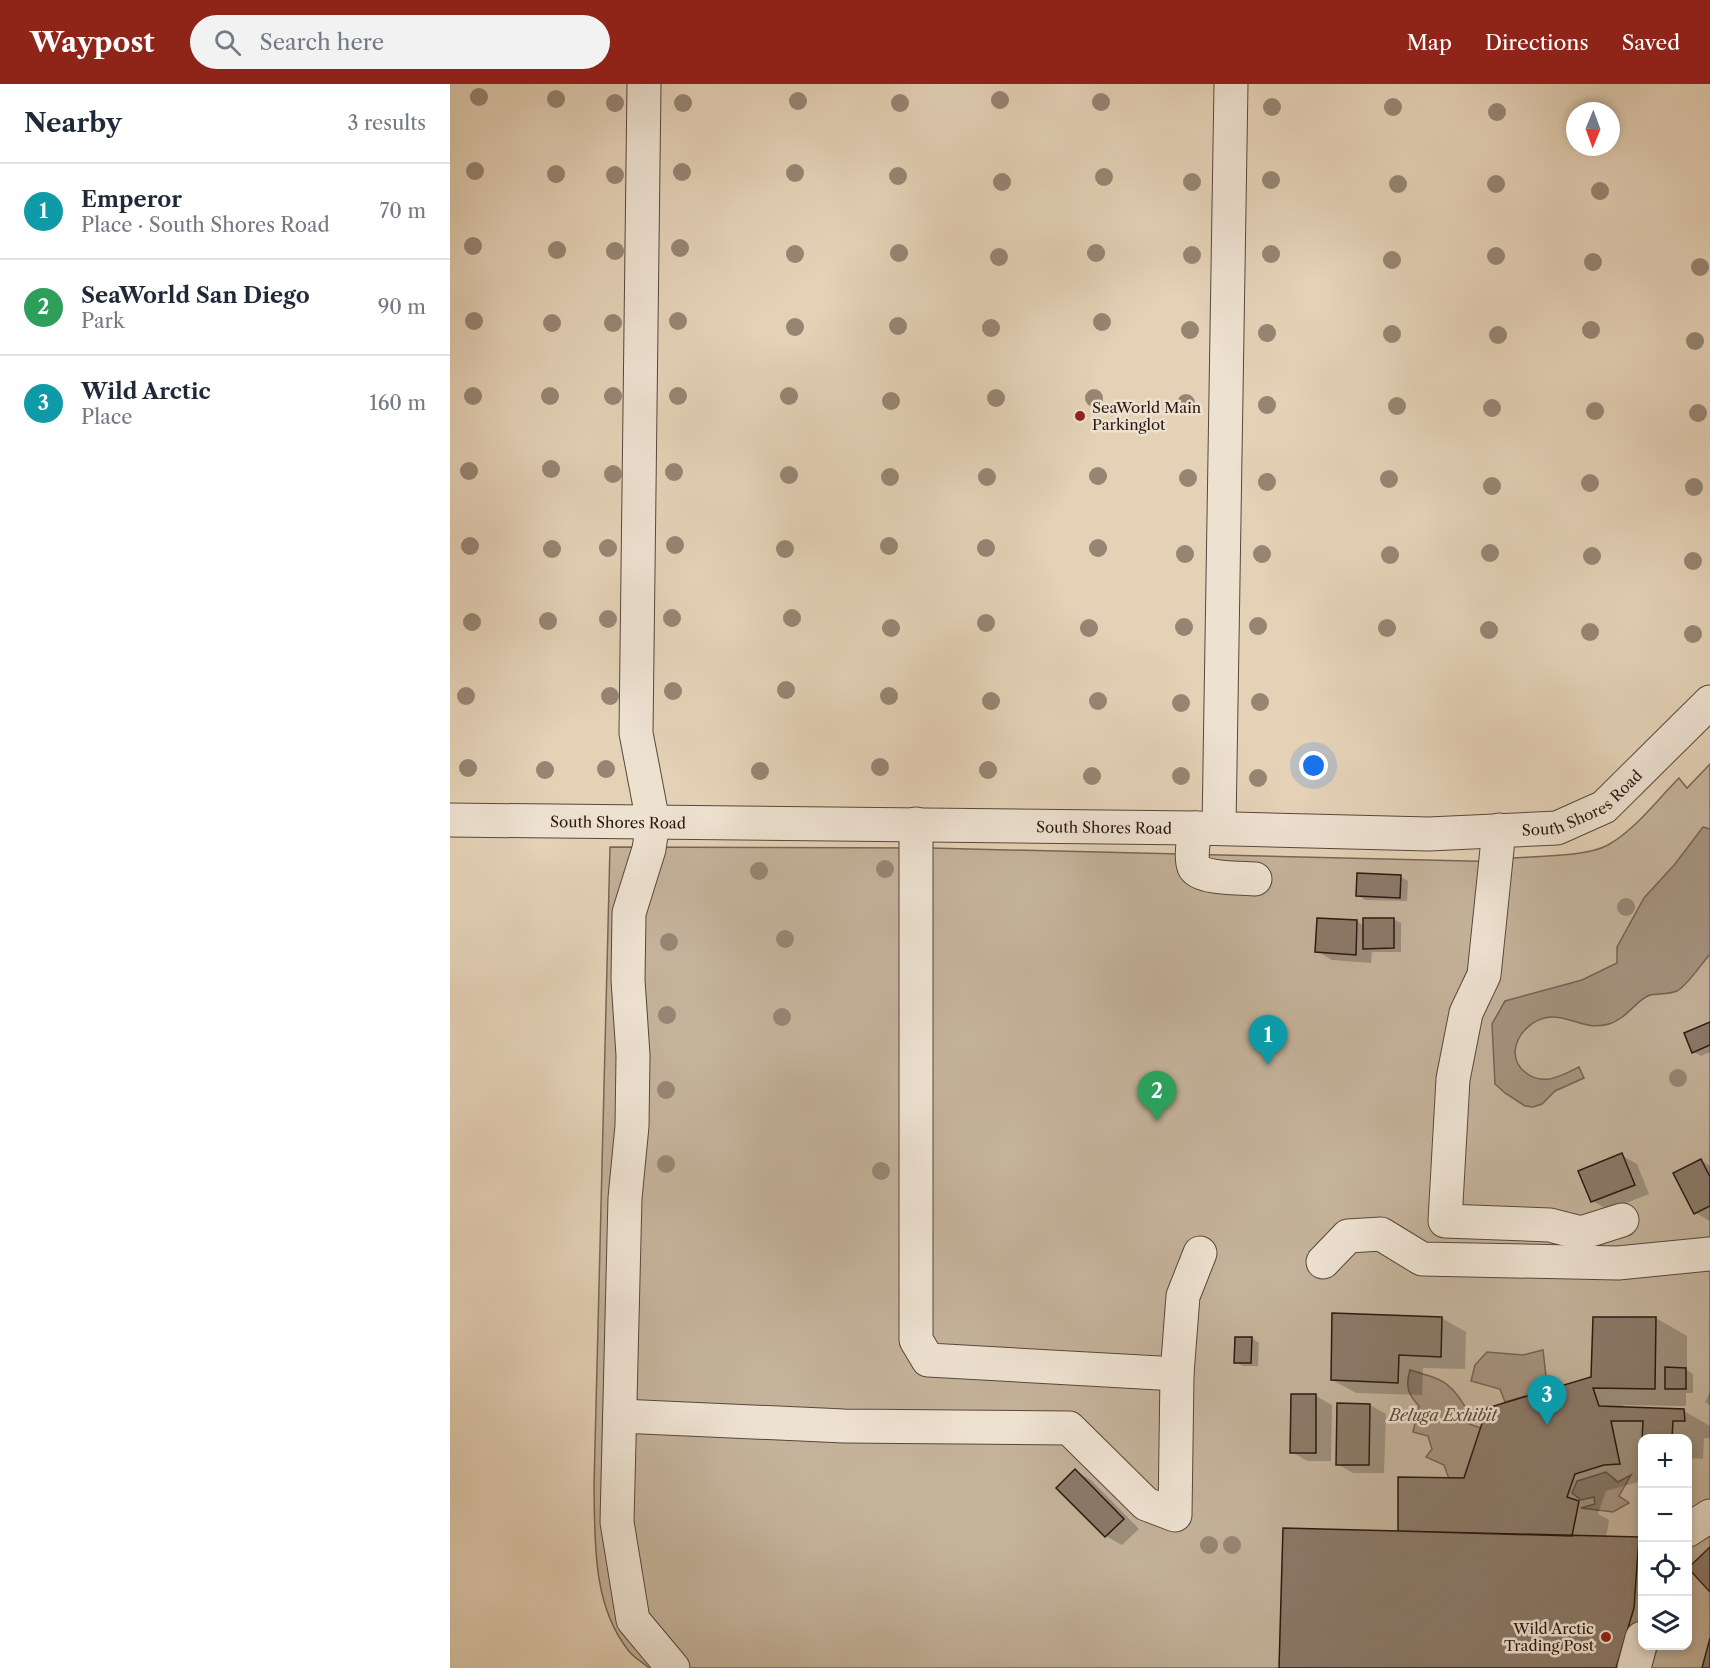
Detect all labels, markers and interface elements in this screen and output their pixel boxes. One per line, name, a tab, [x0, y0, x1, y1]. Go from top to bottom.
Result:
search box	[190, 15, 610, 69]
text: Waypost	[30, 25, 154, 59]
icon: search	[211, 26, 244, 59]
text: Search here	[259, 29, 384, 56]
text: Map	[1407, 30, 1452, 55]
text: Directions	[1485, 30, 1589, 55]
text: Saved	[1622, 30, 1680, 55]
north arrow	[1566, 102, 1620, 156]
text: Nearby	[24, 107, 122, 139]
text: 3 results	[348, 111, 426, 135]
text: Emperor	[81, 186, 182, 213]
text: 1	[39, 199, 48, 223]
text: 70 m	[380, 199, 426, 223]
text: Place · South Shores Road	[81, 213, 330, 237]
text: SeaWorld San Diego	[81, 282, 310, 309]
text: 2	[38, 295, 49, 319]
text: 90 m	[378, 295, 426, 319]
text: Park	[81, 309, 124, 333]
text: Wild Arctic	[81, 378, 211, 405]
text: 3	[38, 391, 49, 415]
text: 160 m	[369, 391, 426, 415]
place label: SeaWorld Main Parkinglot	[1092, 398, 1202, 434]
text: Place	[81, 405, 132, 429]
marker: SeaWorld Main Parkinglot	[1073, 409, 1087, 423]
your location	[1299, 751, 1328, 780]
street label: South Shores Road	[1521, 766, 1646, 839]
street label: South Shores Road	[550, 812, 686, 832]
street label: South Shores Road	[1036, 817, 1172, 837]
pin: 1	[1248, 1016, 1288, 1065]
pin: 2	[1138, 1072, 1176, 1121]
pin: 3	[1528, 1376, 1566, 1425]
water label: Beluga Exhibit	[1387, 1405, 1498, 1425]
map controls	[1638, 1434, 1692, 1650]
button: +	[1638, 1434, 1692, 1488]
button: −	[1638, 1488, 1692, 1542]
button: locate	[1638, 1542, 1692, 1596]
button: layers	[1638, 1596, 1692, 1650]
place label: Wild Arctic Trading Post	[1504, 1619, 1595, 1655]
marker: Wild Arctic Trading Post	[1599, 1630, 1613, 1644]

